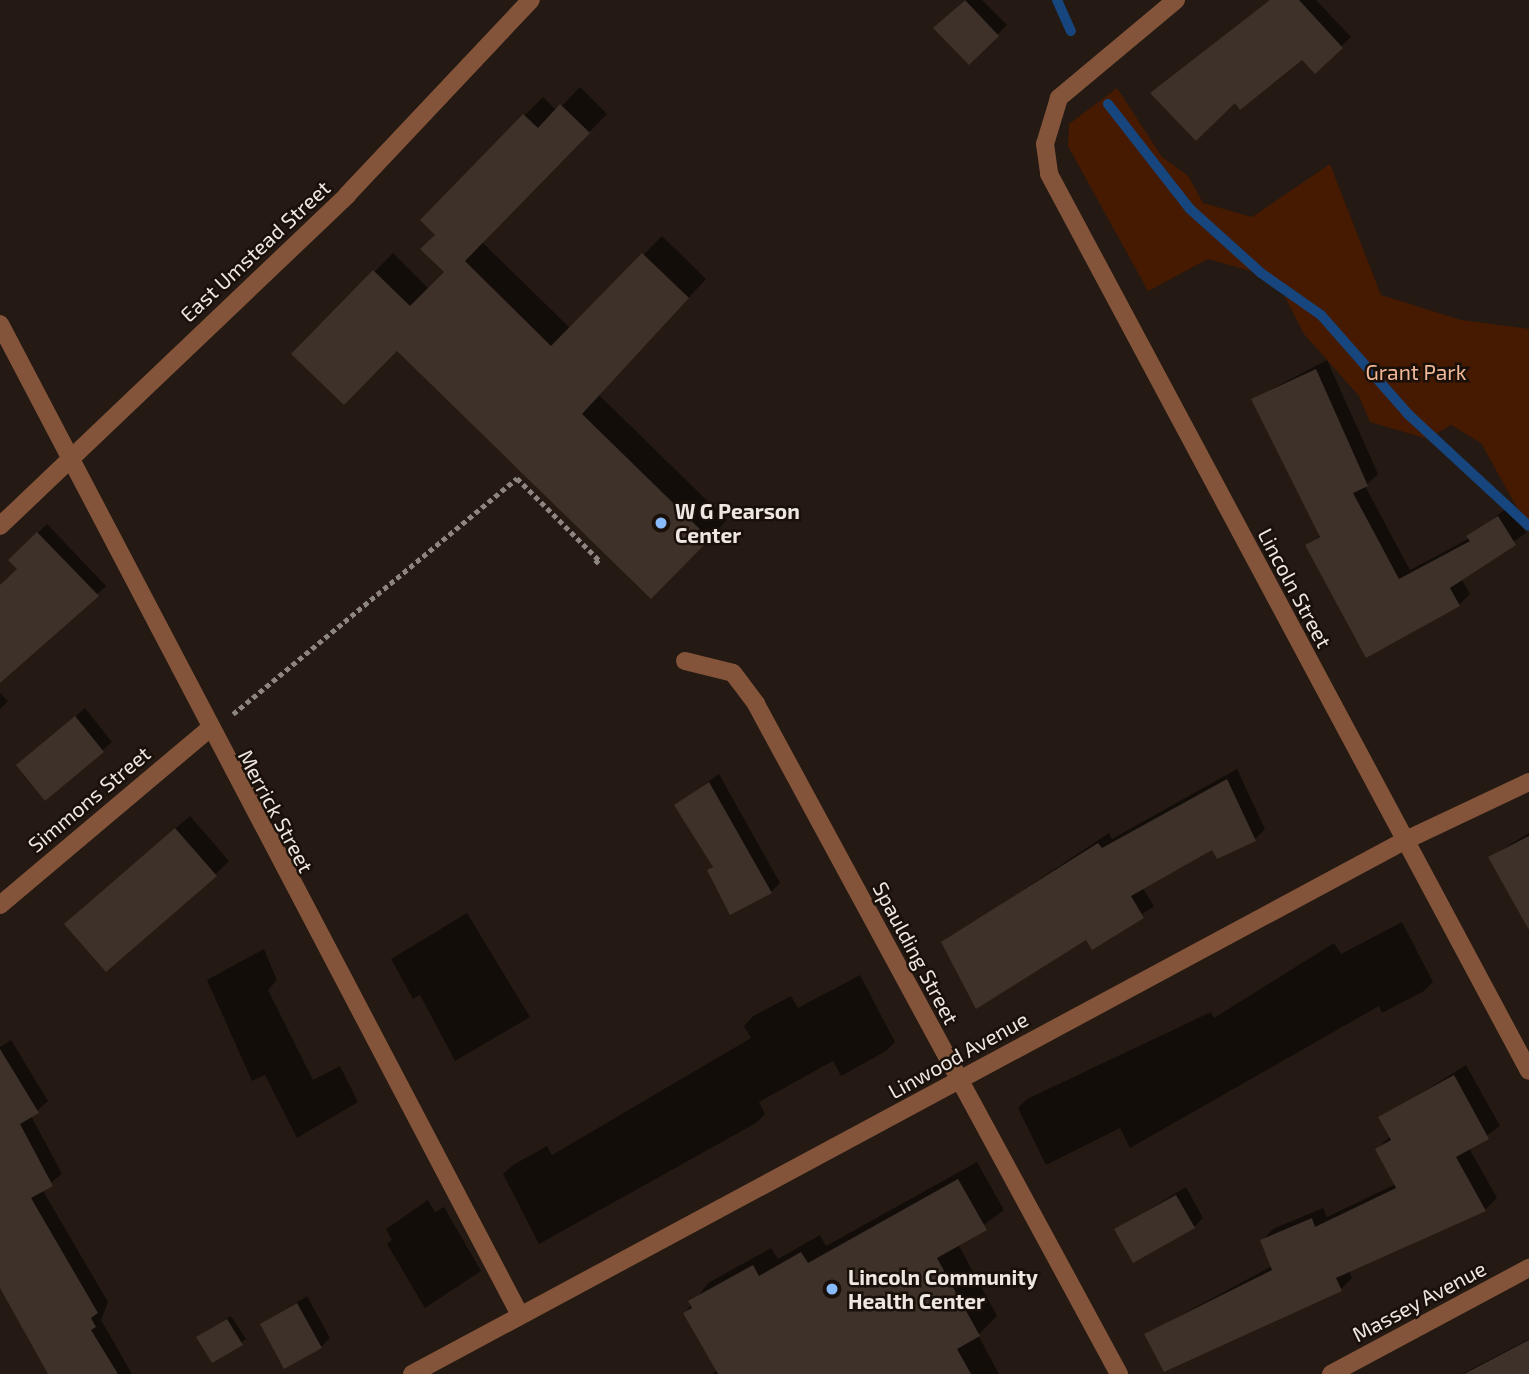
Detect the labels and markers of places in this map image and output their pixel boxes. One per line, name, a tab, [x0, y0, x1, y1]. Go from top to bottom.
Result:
place label: W G Pearson Center	[675, 498, 800, 548]
marker: W G Pearson Center	[653, 515, 669, 531]
place label: Lincoln Community Health Center	[848, 1264, 1038, 1314]
marker: Lincoln Community Health Center	[822, 1279, 842, 1299]

